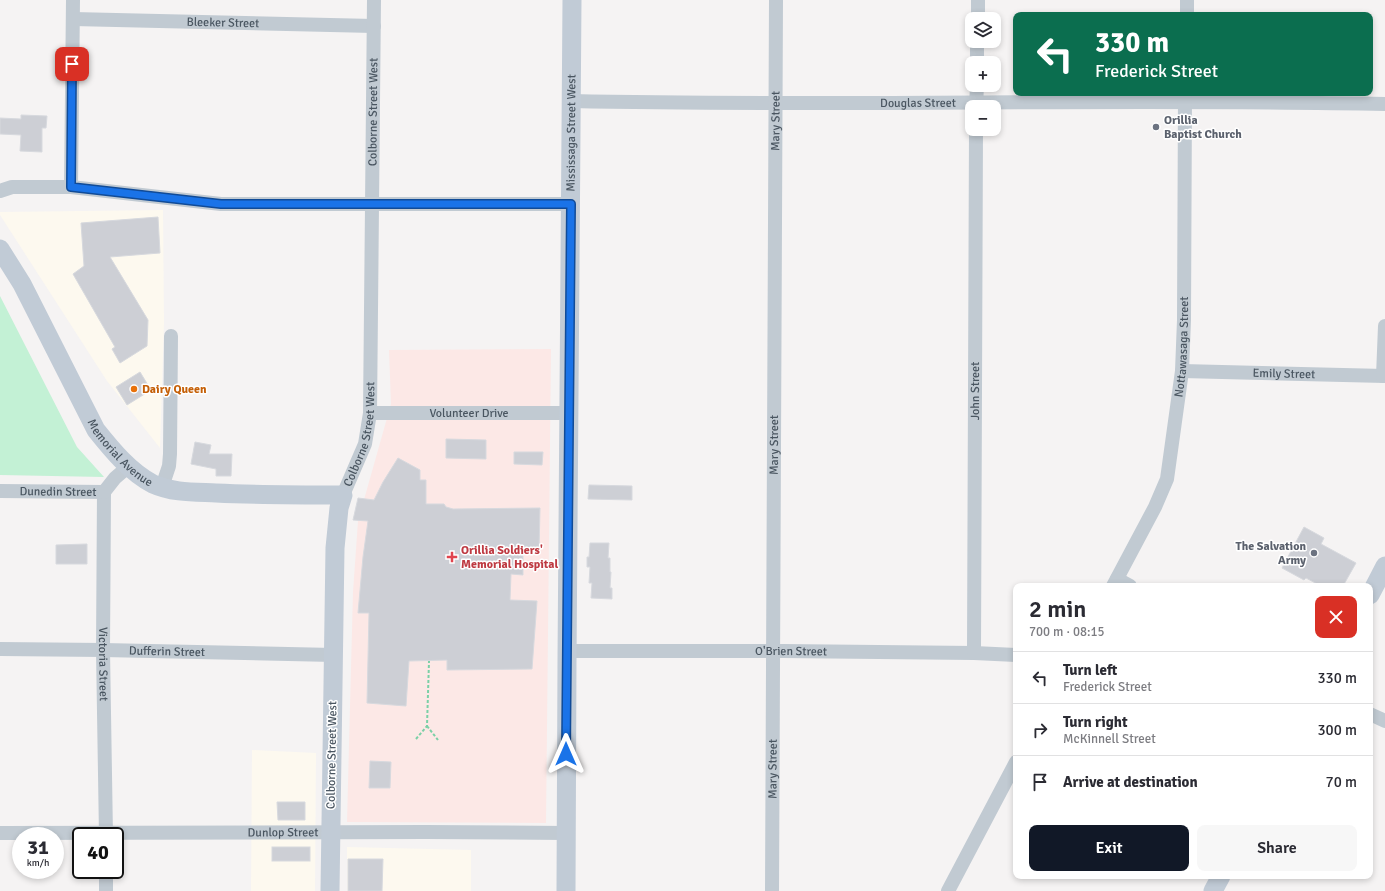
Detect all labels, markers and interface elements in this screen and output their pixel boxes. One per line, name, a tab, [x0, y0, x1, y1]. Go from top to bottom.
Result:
map controls	[965, 12, 1001, 136]
button: layers	[965, 12, 1001, 48]
street label: Bleeker Street	[186, 14, 260, 31]
text: 330 m	[1095, 26, 1169, 60]
icon: left	[1029, 28, 1081, 80]
pin	[55, 47, 89, 81]
icon: arrive	[61, 53, 83, 75]
button: +	[965, 56, 1001, 92]
street label: Colborne Street West	[365, 58, 381, 166]
text: Frederick Street	[1095, 60, 1218, 82]
street label: Mississaga Street West	[563, 74, 579, 192]
street label: Mary Street	[768, 91, 783, 151]
street label: Douglas Street	[880, 95, 956, 110]
button: −	[965, 100, 1001, 136]
place label: Orillia Baptist Church	[1164, 113, 1242, 142]
marker: Orillia Baptist Church	[1151, 122, 1161, 132]
street label: Nottawasaga Street	[1171, 296, 1192, 398]
street label: John Street	[967, 362, 983, 420]
street label: Emily Street	[1252, 365, 1315, 382]
place label: Dairy Queen	[142, 382, 207, 397]
street label: Colborne Street West	[340, 382, 378, 489]
marker: Dairy Queen	[129, 384, 139, 394]
street label: Volunteer Drive	[429, 406, 509, 421]
street label: Mary Street	[766, 415, 782, 475]
street label: Memorial Avenue	[84, 416, 155, 490]
street label: Dunedin Street	[19, 484, 97, 499]
place label: The Salvation Army	[1236, 539, 1306, 568]
place label: Orillia Soldiers' Memorial Hospital	[461, 543, 558, 572]
marker: The Salvation Army	[1309, 548, 1319, 558]
marker: Orillia Soldiers' Memorial Hospital	[446, 551, 458, 563]
text: 2 min	[1029, 594, 1086, 624]
button: close	[1315, 596, 1357, 638]
text: 700 m · 08:15	[1029, 624, 1105, 640]
street label: Victoria Street	[95, 627, 111, 701]
street label: Dufferin Street	[129, 643, 205, 660]
street label: O'Brien Street	[755, 643, 827, 659]
text: Turn left	[1063, 661, 1117, 679]
icon: left	[1029, 667, 1051, 689]
text: 330 m	[1317, 669, 1357, 687]
text: Frederick Street	[1063, 679, 1152, 695]
street label: Colborne Street West	[324, 701, 340, 809]
text: Turn right	[1063, 713, 1128, 731]
icon: right	[1029, 719, 1051, 741]
text: 300 m	[1317, 721, 1357, 739]
text: McKinnell Street	[1063, 731, 1156, 747]
position arrow	[545, 733, 587, 775]
street label: Mary Street	[765, 739, 780, 799]
icon: arrive	[1029, 771, 1051, 793]
text: Arrive at destination	[1063, 773, 1198, 791]
text: 70 m	[1326, 773, 1357, 791]
street label: Dunlop Street	[248, 825, 318, 840]
button: Exit	[1029, 825, 1189, 871]
button: Share	[1197, 825, 1357, 871]
speed limit sign: 40	[72, 827, 124, 879]
text: 31	[27, 835, 49, 860]
text: km/h	[27, 857, 49, 869]

